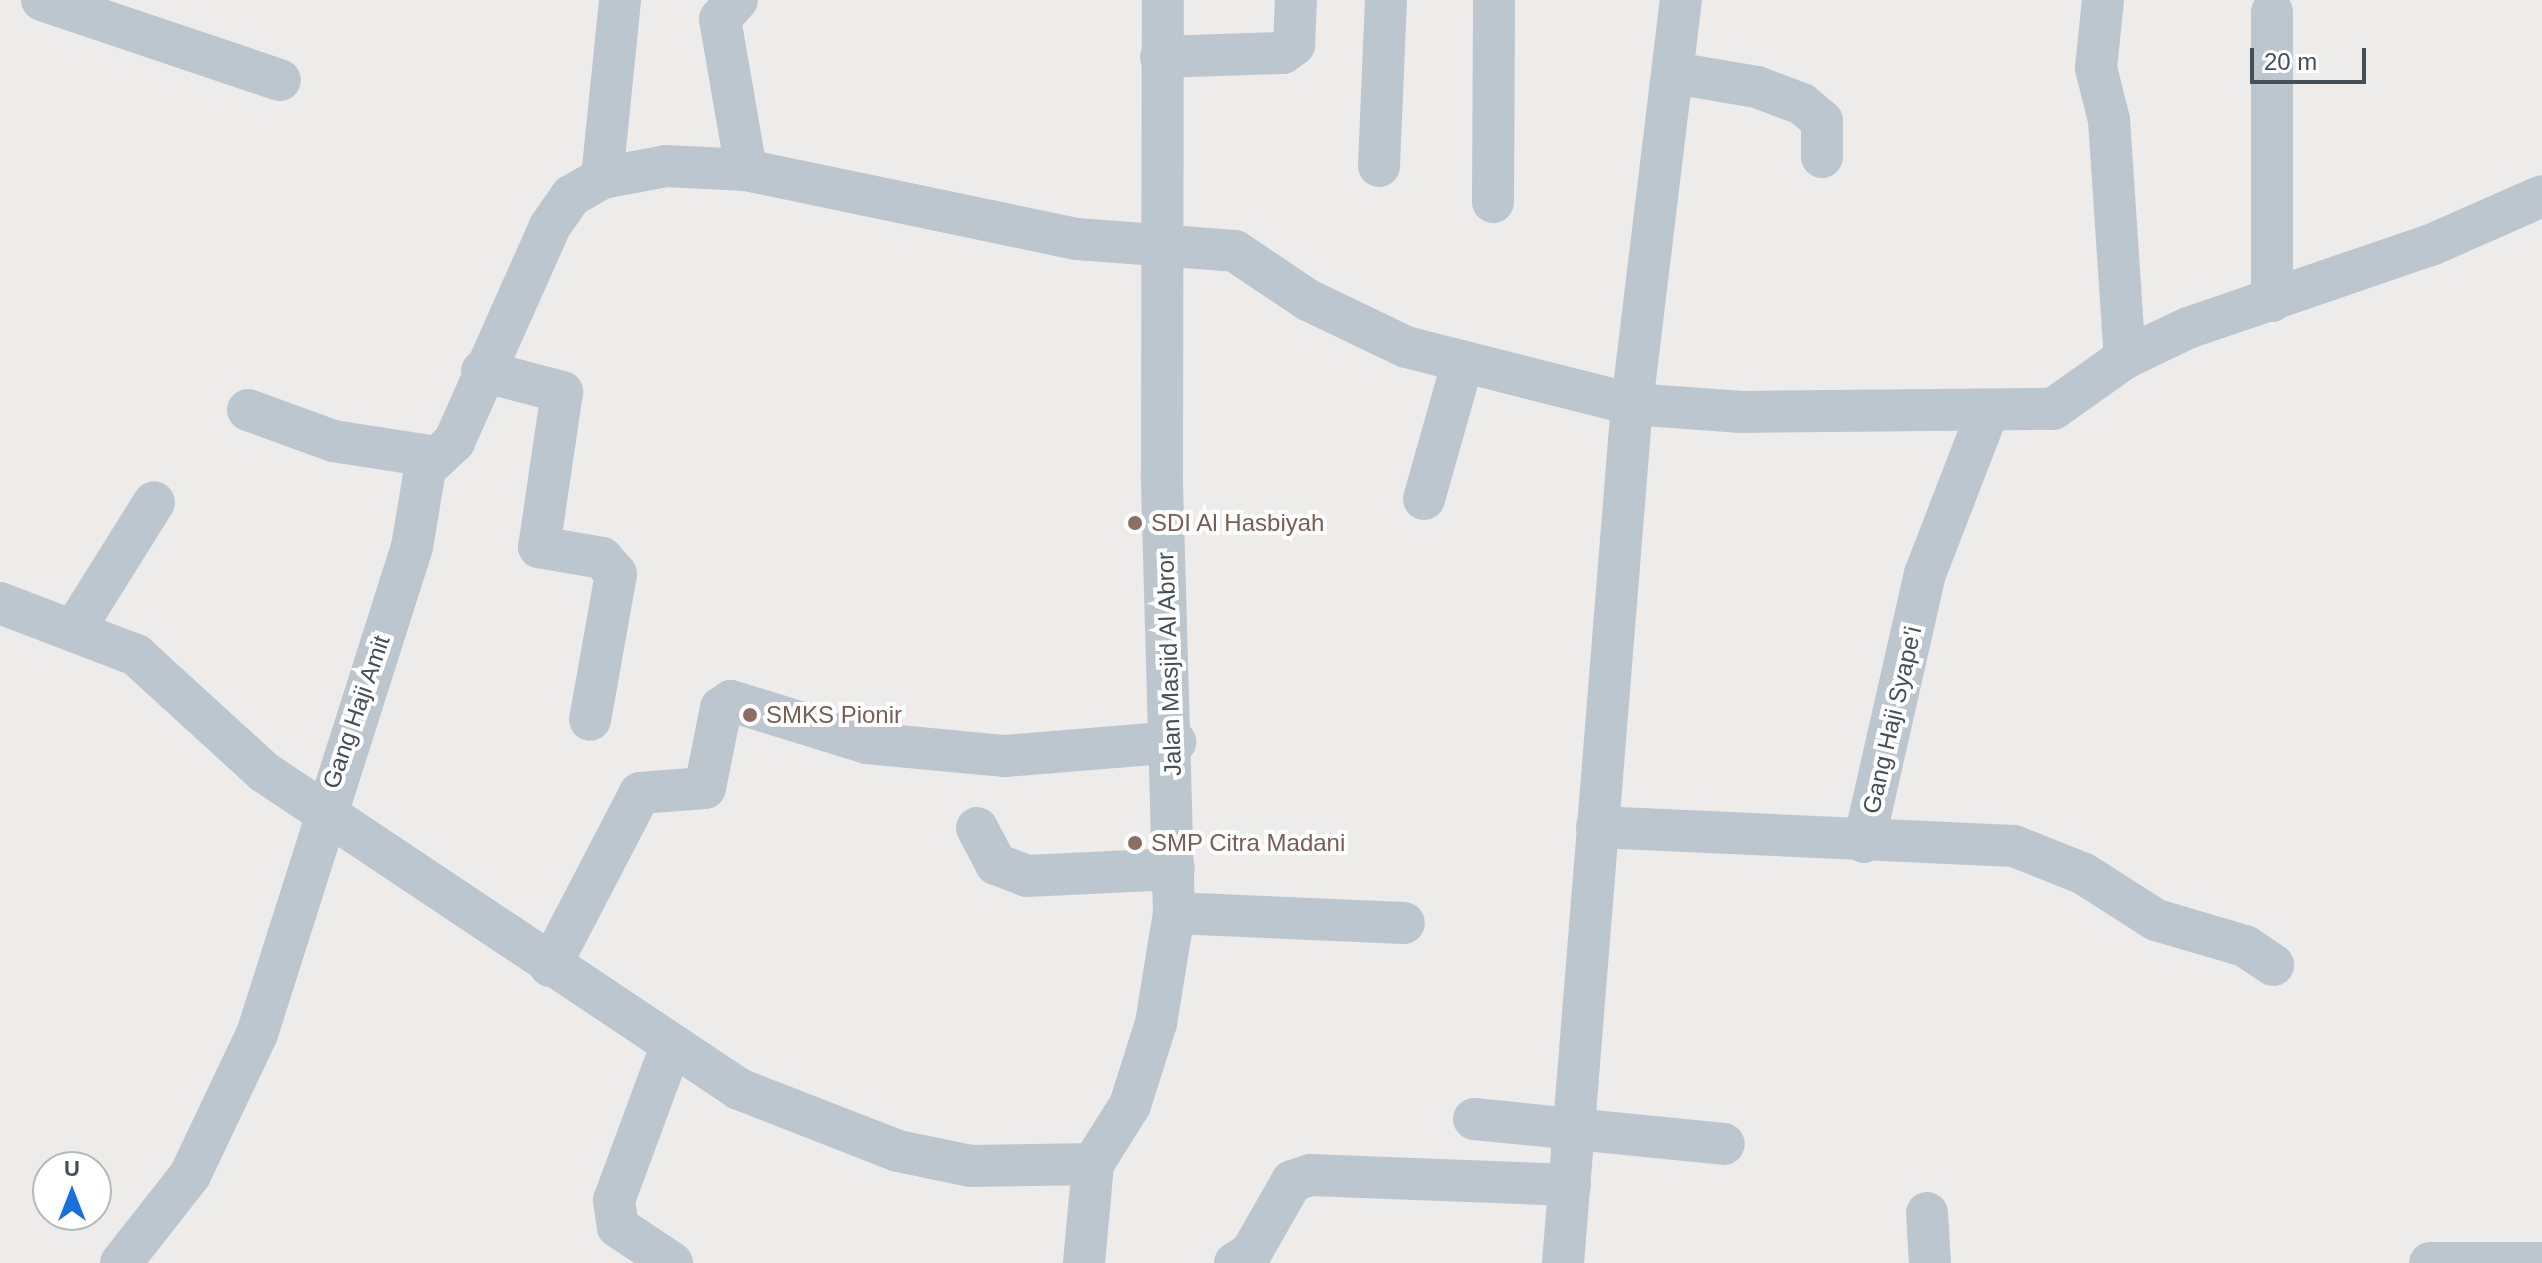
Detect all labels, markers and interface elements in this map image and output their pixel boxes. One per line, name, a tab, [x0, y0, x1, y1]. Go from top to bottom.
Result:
scale bar	[2254, 32, 2370, 82]
text: 20 m	[2264, 48, 2317, 75]
place label: SDI Al Hasbiyah	[1151, 509, 1326, 537]
marker: SDI Al Hasbiyah	[1126, 514, 1144, 532]
street label: Jalan Masjid Al Abror	[1151, 550, 1187, 778]
street label: Gang Haji Syape'i	[1856, 624, 1928, 816]
street label: Gang Haji Amit	[316, 631, 396, 793]
place label: SMKS Pionir	[766, 701, 902, 729]
marker: SMKS Pionir	[741, 706, 759, 724]
place label: SMP Citra Madani	[1151, 829, 1346, 857]
marker: SMP Citra Madani	[1126, 834, 1144, 852]
north arrow	[32, 1151, 112, 1231]
text: U	[64, 1156, 80, 1181]

